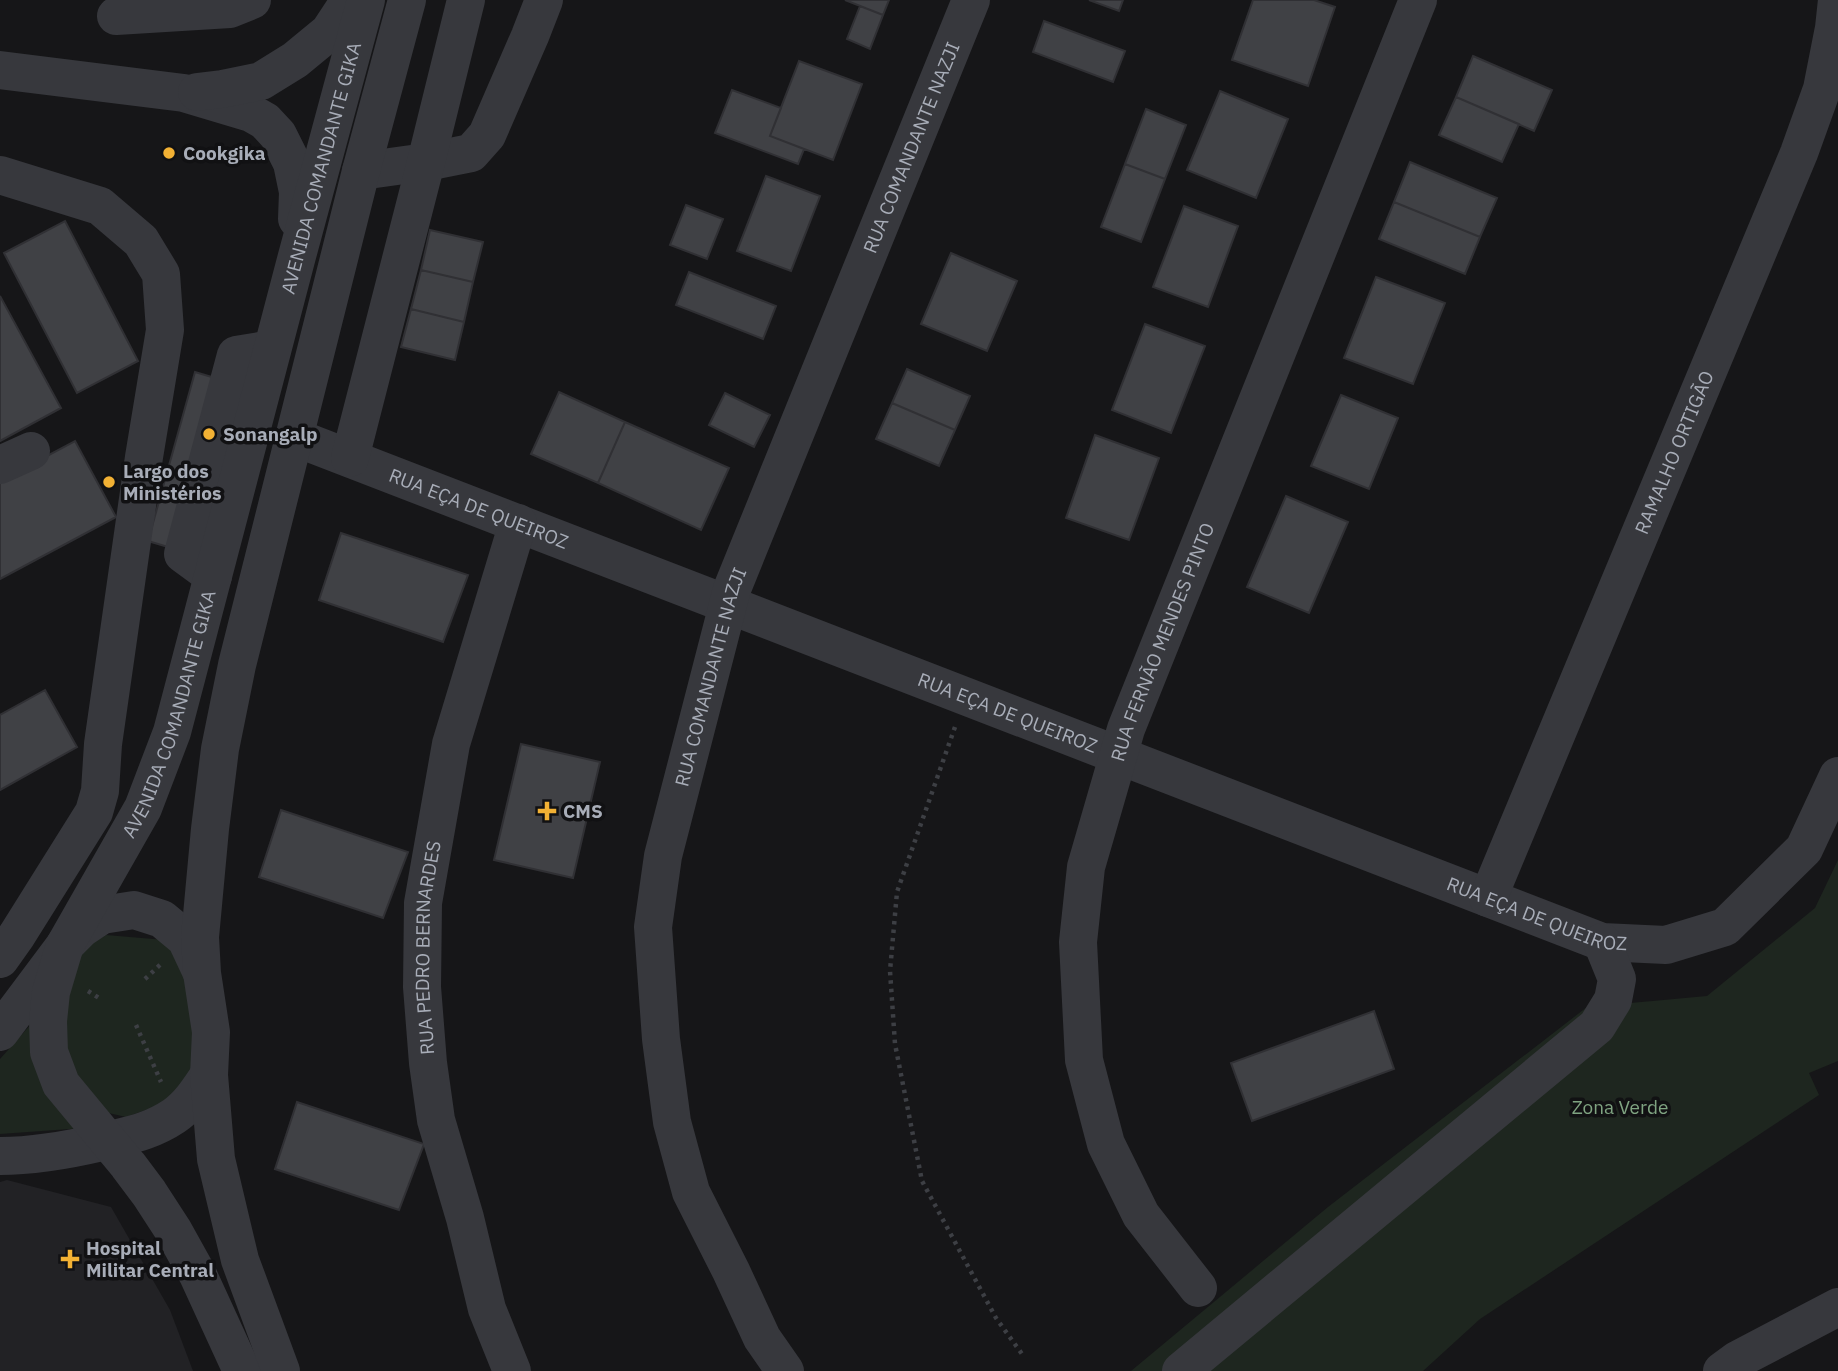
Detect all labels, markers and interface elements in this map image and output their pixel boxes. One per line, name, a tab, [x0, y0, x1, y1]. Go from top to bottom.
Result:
street label: RUA COMANDANTE NAZJI	[858, 38, 965, 257]
street label: AVENIDA COMANDANTE GIKA	[276, 39, 366, 297]
place label: Cookgika	[183, 141, 266, 165]
marker: Cookgika	[161, 145, 177, 161]
street label: RAMALHO ORTIGÃO	[1629, 367, 1719, 538]
place label: Sonangalp	[223, 422, 318, 446]
marker: Sonangalp	[201, 426, 217, 442]
place label: Largo dos Ministérios	[123, 459, 221, 505]
street label: RUA EÇA DE QUEIROZ	[386, 463, 572, 554]
marker: Largo dos Ministérios	[101, 474, 117, 490]
street label: RUA FERNÃO MENDES PINTO	[1105, 519, 1219, 764]
street label: RUA COMANDANTE NAZJI	[669, 564, 752, 789]
street label: AVENIDA COMANDANTE GIKA	[117, 587, 221, 842]
street label: RUA EÇA DE QUEIROZ	[915, 667, 1101, 758]
place label: CMS	[563, 799, 603, 823]
marker: CMS	[537, 801, 557, 821]
street label: RUA PEDRO BERNARDES	[410, 839, 446, 1056]
street label: RUA EÇA DE QUEIROZ	[1443, 871, 1628, 955]
park label: Zona Verde	[1572, 1095, 1668, 1119]
place label: Hospital Militar Central	[86, 1236, 214, 1282]
marker: Hospital Militar Central	[60, 1249, 80, 1269]

